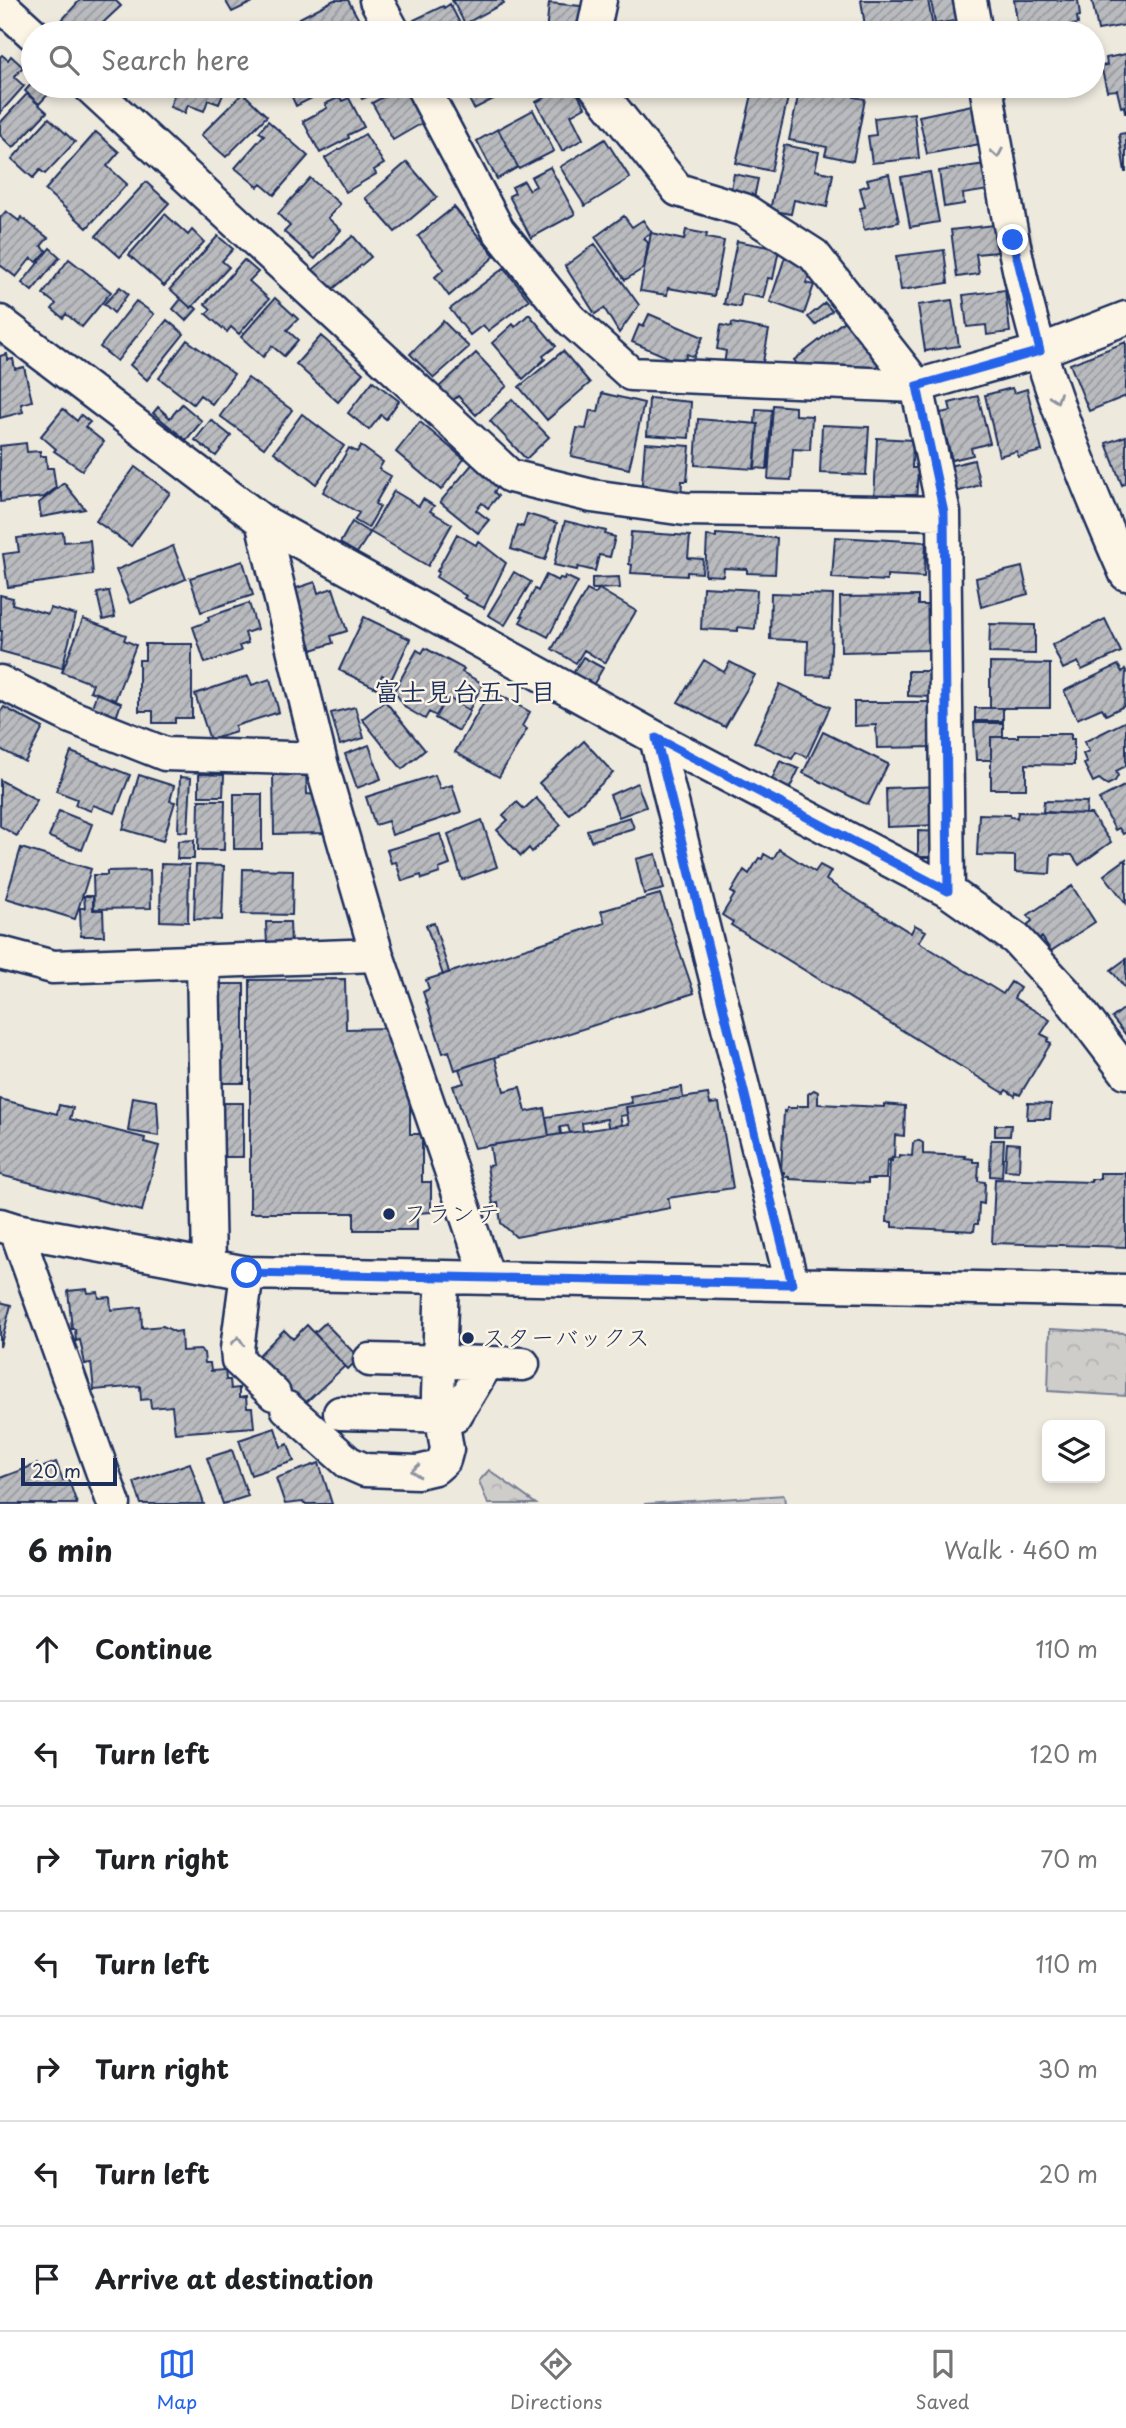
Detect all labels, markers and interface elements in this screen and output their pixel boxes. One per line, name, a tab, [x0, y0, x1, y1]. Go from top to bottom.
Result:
search box	[21, 21, 1105, 98]
text: Search here	[101, 40, 250, 79]
icon: search	[45, 41, 83, 79]
one-way arrow	[989, 147, 1004, 159]
route end	[997, 224, 1028, 255]
one-way arrow	[1048, 391, 1062, 403]
district label: 富士見台五丁目	[374, 671, 556, 710]
place label: フランテ	[403, 1194, 500, 1230]
marker: フランテ	[381, 1206, 397, 1222]
route start	[231, 1257, 262, 1288]
place label: スターバックス	[482, 1318, 650, 1354]
marker: スターバックス	[460, 1330, 476, 1346]
one-way arrow	[231, 1335, 246, 1347]
map controls	[1042, 1420, 1105, 1483]
button: layers	[1042, 1420, 1105, 1483]
scale bar	[21, 1455, 117, 1487]
text: 20 m	[32, 1456, 81, 1484]
one-way arrow	[410, 1463, 421, 1478]
text: 6 min	[28, 1527, 113, 1572]
text: Walk · 460 m	[944, 1532, 1098, 1567]
text: Continue	[95, 1629, 212, 1668]
icon: ahead	[28, 1630, 66, 1668]
text: 110 m	[1036, 1631, 1098, 1666]
text: Turn left	[95, 1734, 210, 1773]
icon: left	[28, 1735, 66, 1773]
text: 120 m	[1030, 1736, 1098, 1771]
text: Turn right	[95, 1839, 229, 1878]
icon: right	[28, 1840, 66, 1878]
text: 70 m	[1040, 1841, 1098, 1876]
text: Turn left	[95, 1944, 210, 1983]
icon: left	[28, 1945, 66, 1983]
text: 110 m	[1036, 1946, 1098, 1981]
text: Turn right	[95, 2049, 229, 2088]
icon: right	[28, 2050, 66, 2088]
text: 30 m	[1037, 2051, 1098, 2086]
text: Turn left	[95, 2154, 210, 2193]
icon: left	[28, 2155, 66, 2193]
text: 20 m	[1039, 2156, 1098, 2191]
text: Arrive at destination	[95, 2259, 374, 2298]
icon: arrive	[28, 2260, 66, 2298]
tab: Map	[157, 2345, 197, 2415]
tab: Directions	[510, 2345, 603, 2415]
tab: Saved	[916, 2345, 969, 2415]

